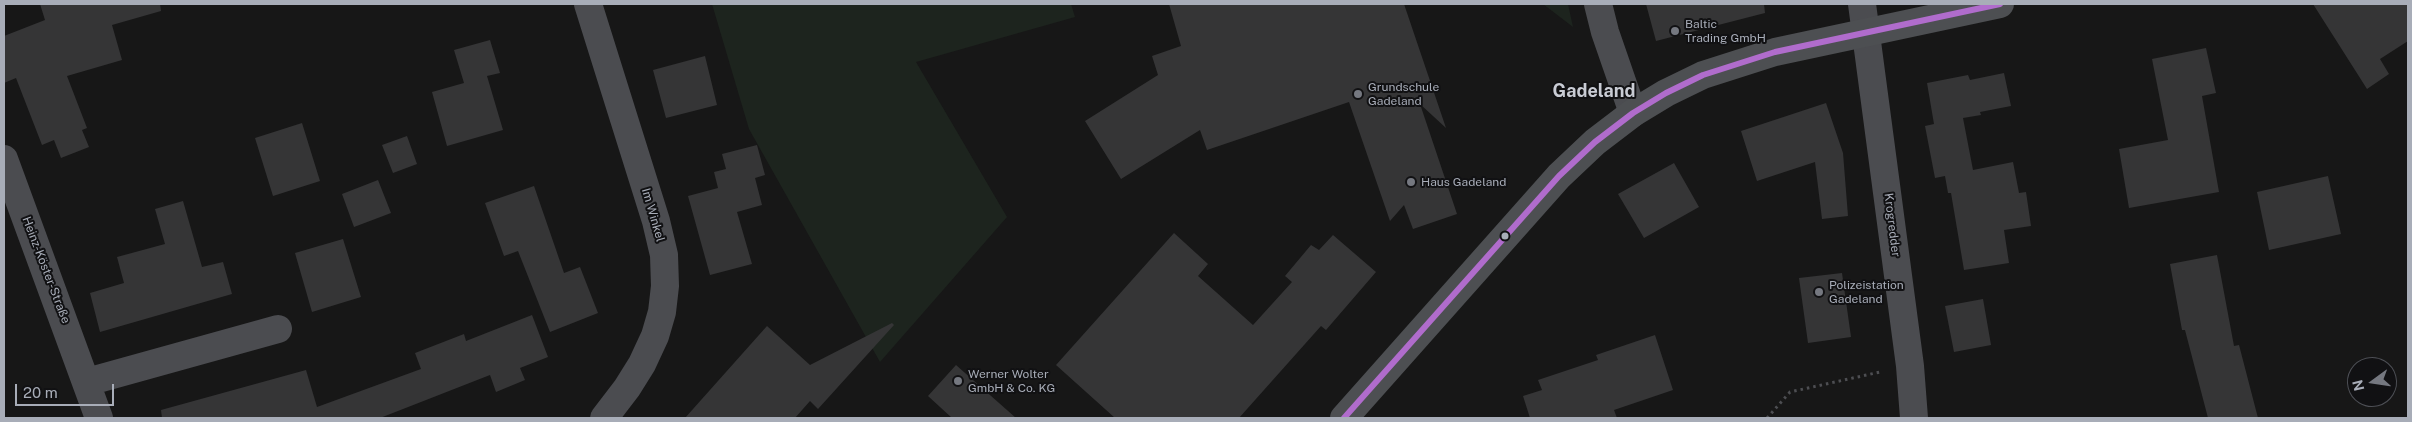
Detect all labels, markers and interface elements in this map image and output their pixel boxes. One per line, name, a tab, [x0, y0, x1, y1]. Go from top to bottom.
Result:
place label: Baltic Trading GmbH	[1685, 17, 1766, 45]
marker: Baltic Trading GmbH	[1669, 25, 1681, 37]
place label: Grundschule Gadeland	[1368, 80, 1439, 108]
district label: Gadeland	[1553, 80, 1635, 102]
marker: Grundschule Gadeland	[1352, 88, 1364, 100]
place label: Haus Gadeland	[1421, 175, 1506, 189]
marker: Haus Gadeland	[1405, 176, 1417, 188]
street label: Im Winkel	[638, 187, 668, 243]
street label: Krogredder	[1881, 192, 1903, 258]
street label: Heinz-Köster-Straße	[19, 214, 73, 326]
unlabelled marker	[1500, 231, 1510, 241]
place label: Polizeistation Gadeland	[1829, 278, 1904, 306]
marker: Polizeistation Gadeland	[1813, 286, 1825, 298]
north arrow	[2347, 357, 2397, 407]
place label: Werner Wolter GmbH & Co. KG	[968, 367, 1055, 395]
scale bar	[18, 374, 116, 406]
marker: Werner Wolter GmbH & Co. KG	[952, 375, 964, 387]
text: N	[2349, 378, 2368, 393]
text: 20 m	[23, 384, 58, 401]

